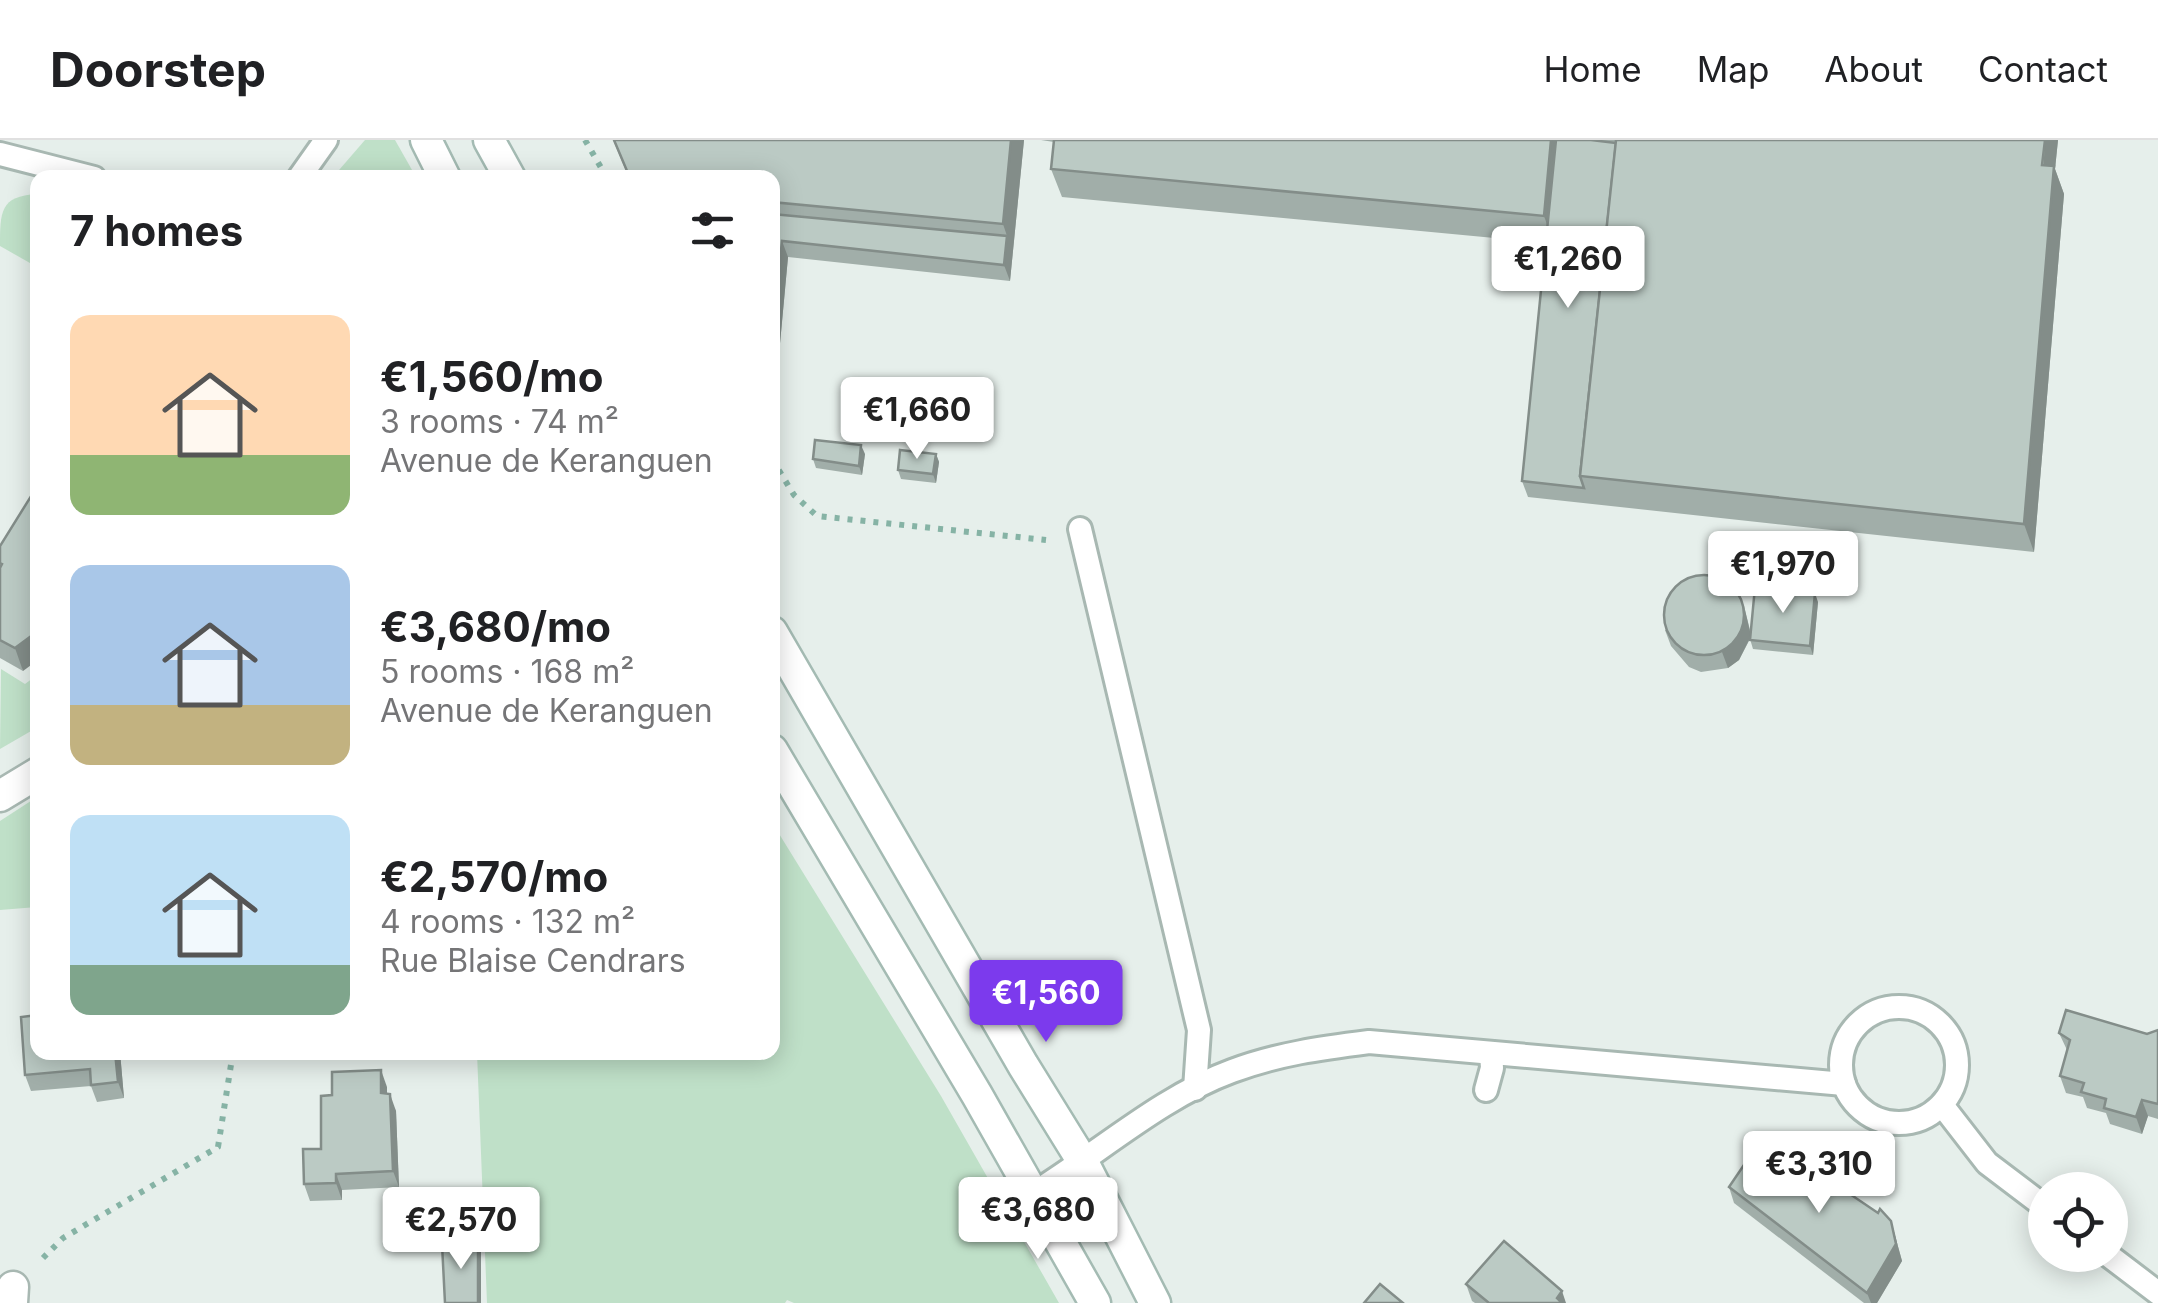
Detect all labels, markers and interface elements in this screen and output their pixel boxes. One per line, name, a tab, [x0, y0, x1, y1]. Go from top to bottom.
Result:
text: Doorstep	[50, 40, 266, 99]
text: Home	[1544, 48, 1642, 90]
text: Map	[1697, 48, 1769, 90]
text: About	[1824, 48, 1923, 90]
text: Contact	[1978, 48, 2108, 90]
icon: filters	[685, 203, 740, 258]
text: 7 homes	[70, 205, 243, 256]
pin: €1,260	[1487, 226, 1649, 311]
text: €1,260	[1514, 239, 1622, 278]
text: €1,560/mo	[380, 351, 603, 402]
icon: home	[150, 355, 270, 475]
pin: €1,660	[836, 377, 998, 462]
text: €1,660	[863, 390, 971, 429]
text: 3 rooms · 74 m²	[380, 402, 619, 441]
text: Avenue de Keranguen	[380, 441, 713, 480]
pin: €1,970	[1702, 531, 1864, 616]
text: €1,970	[1730, 544, 1836, 583]
text: €3,680/mo	[380, 601, 611, 652]
icon: home	[150, 605, 270, 725]
text: 5 rooms · 168 m²	[380, 652, 634, 691]
text: Avenue de Keranguen	[380, 691, 713, 730]
text: €2,570/mo	[380, 851, 608, 902]
icon: home	[150, 855, 270, 975]
text: 4 rooms · 132 m²	[380, 902, 635, 941]
text: Rue Blaise Cendrars	[380, 941, 686, 980]
pin: €1,560	[965, 960, 1127, 1045]
text: €1,560	[992, 973, 1101, 1012]
pin: €3,310	[1738, 1131, 1900, 1216]
text: €3,310	[1765, 1144, 1873, 1183]
map controls	[2028, 1172, 2128, 1272]
button: locate	[2028, 1172, 2128, 1272]
pin: €3,680	[957, 1177, 1119, 1262]
pin: €2,570	[380, 1187, 542, 1272]
text: €3,680	[981, 1190, 1095, 1229]
text: €2,570	[405, 1200, 517, 1239]

